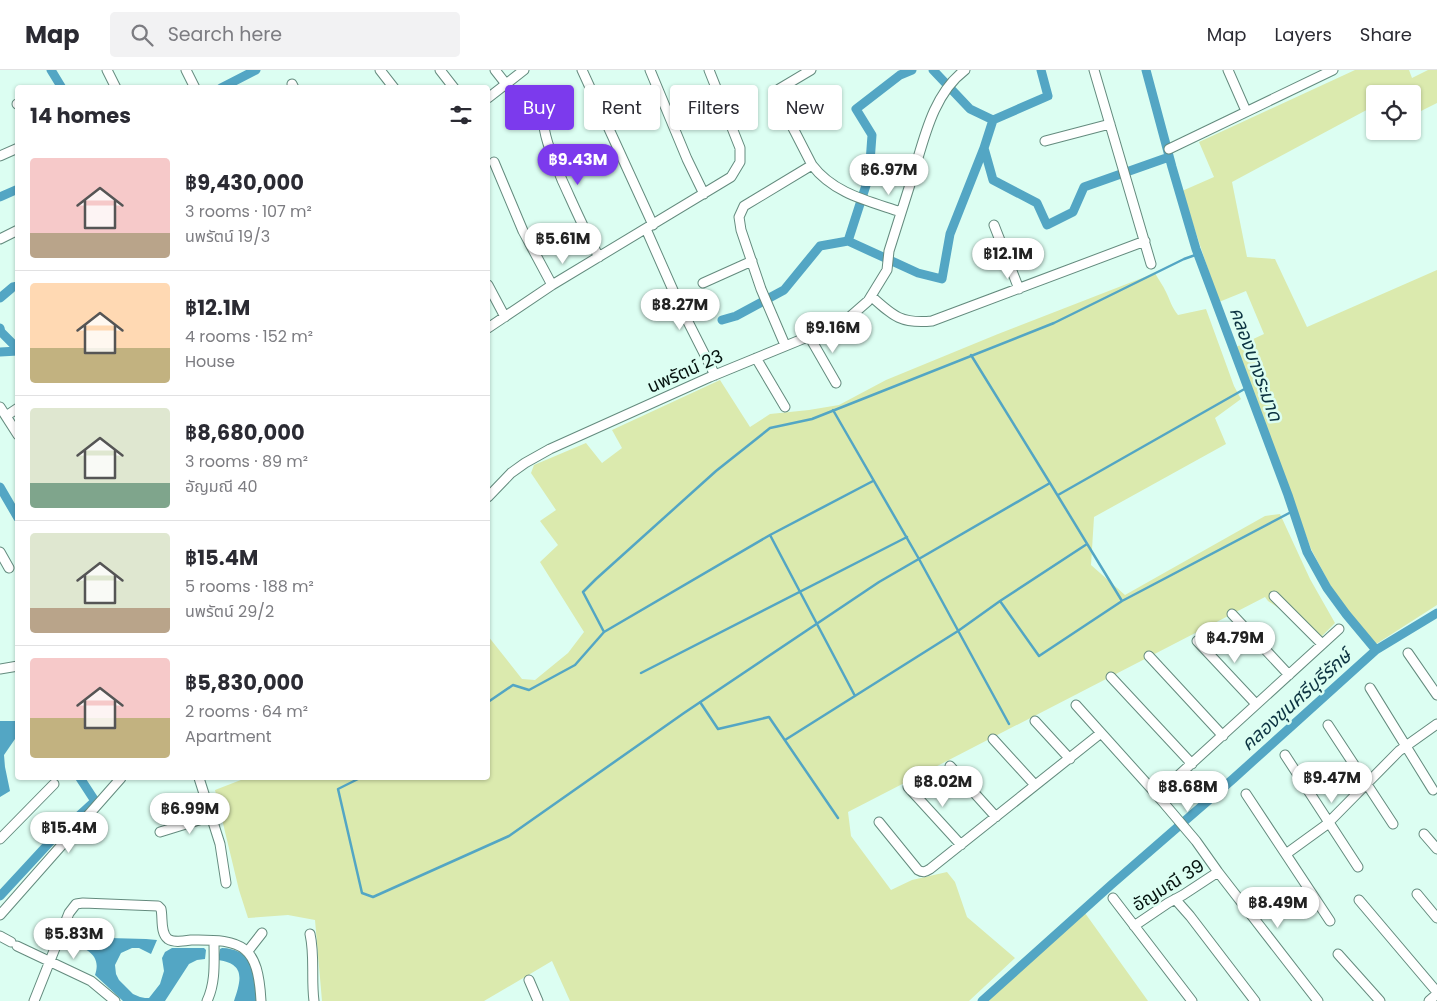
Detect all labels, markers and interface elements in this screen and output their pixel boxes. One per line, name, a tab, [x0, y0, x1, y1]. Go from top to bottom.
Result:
search box	[110, 12, 460, 57]
text: Map	[25, 18, 80, 51]
icon: search	[128, 21, 156, 49]
text: Search here	[168, 21, 282, 48]
text: Map	[1207, 22, 1247, 47]
text: Layers	[1275, 22, 1332, 47]
text: Share	[1360, 22, 1412, 47]
chip: Buy	[505, 85, 574, 130]
chip: Rent	[584, 85, 660, 130]
chip: Filters	[670, 85, 758, 130]
chip: New	[768, 85, 842, 130]
map controls	[1366, 85, 1421, 140]
button: locate	[1366, 85, 1421, 140]
text: 14 homes	[30, 101, 131, 130]
icon: filters	[447, 101, 475, 129]
pin: ฿9.43M	[537, 144, 619, 186]
text: ฿9.43M	[549, 148, 607, 171]
pin: ฿6.97M	[848, 154, 930, 196]
text: ฿6.97M	[860, 158, 918, 181]
text: ฿9,430,000	[185, 168, 304, 197]
icon: home	[70, 178, 130, 238]
text: 3 rooms · 107 m²	[185, 200, 312, 223]
pin: ฿5.61M	[522, 222, 604, 265]
text: นพรัตน์ 19/3	[185, 225, 270, 248]
text: ฿5.61M	[535, 227, 591, 250]
pin: ฿12.1M	[967, 238, 1049, 280]
text: ฿12.1M	[983, 242, 1033, 265]
pin: ฿8.27M	[639, 288, 721, 331]
text: ฿12.1M	[185, 293, 250, 322]
text: ฿8.27M	[652, 293, 708, 316]
icon: home	[70, 303, 130, 363]
water label: คลองบางระมาด	[1223, 303, 1290, 426]
pin: ฿9.16M	[792, 312, 874, 354]
text: ฿9.16M	[806, 316, 860, 339]
text: 4 rooms · 152 m²	[185, 325, 313, 348]
street label: นพรัตน์ 23	[643, 343, 727, 399]
text: House	[185, 350, 235, 373]
text: ฿8,680,000	[185, 418, 305, 447]
icon: home	[70, 428, 130, 488]
text: 3 rooms · 89 m²	[185, 450, 308, 473]
text: อัญมณี 40	[185, 475, 257, 498]
text: ฿15.4M	[185, 543, 258, 572]
icon: home	[70, 553, 130, 613]
text: 5 rooms · 188 m²	[185, 575, 314, 598]
text: นพรัตน์ 29/2	[185, 600, 274, 623]
pin: ฿4.79M	[1194, 622, 1276, 664]
text: ฿4.79M	[1206, 626, 1264, 649]
water label: คลองขุนศรีบุรีรักษ์	[1235, 640, 1360, 757]
text: ฿5,830,000	[185, 668, 304, 697]
icon: home	[70, 678, 130, 738]
text: 2 rooms · 64 m²	[185, 700, 308, 723]
text: Apartment	[185, 725, 272, 748]
pin: ฿9.47M	[1291, 762, 1373, 804]
pin: ฿8.02M	[902, 766, 984, 808]
text: ฿9.47M	[1303, 766, 1361, 789]
text: ฿8.02M	[914, 770, 972, 793]
pin: ฿8.68M	[1147, 770, 1229, 813]
text: ฿8.68M	[1158, 775, 1218, 798]
pin: ฿6.99M	[149, 792, 231, 835]
text: ฿6.99M	[161, 797, 219, 820]
pin: ฿15.4M	[28, 812, 110, 854]
text: ฿15.4M	[41, 816, 97, 839]
street label: อัญมณี 39	[1127, 853, 1209, 917]
pin: ฿8.49M	[1237, 886, 1319, 929]
text: ฿8.49M	[1248, 891, 1308, 914]
pin: ฿5.83M	[33, 918, 115, 960]
text: ฿5.83M	[45, 922, 103, 945]

